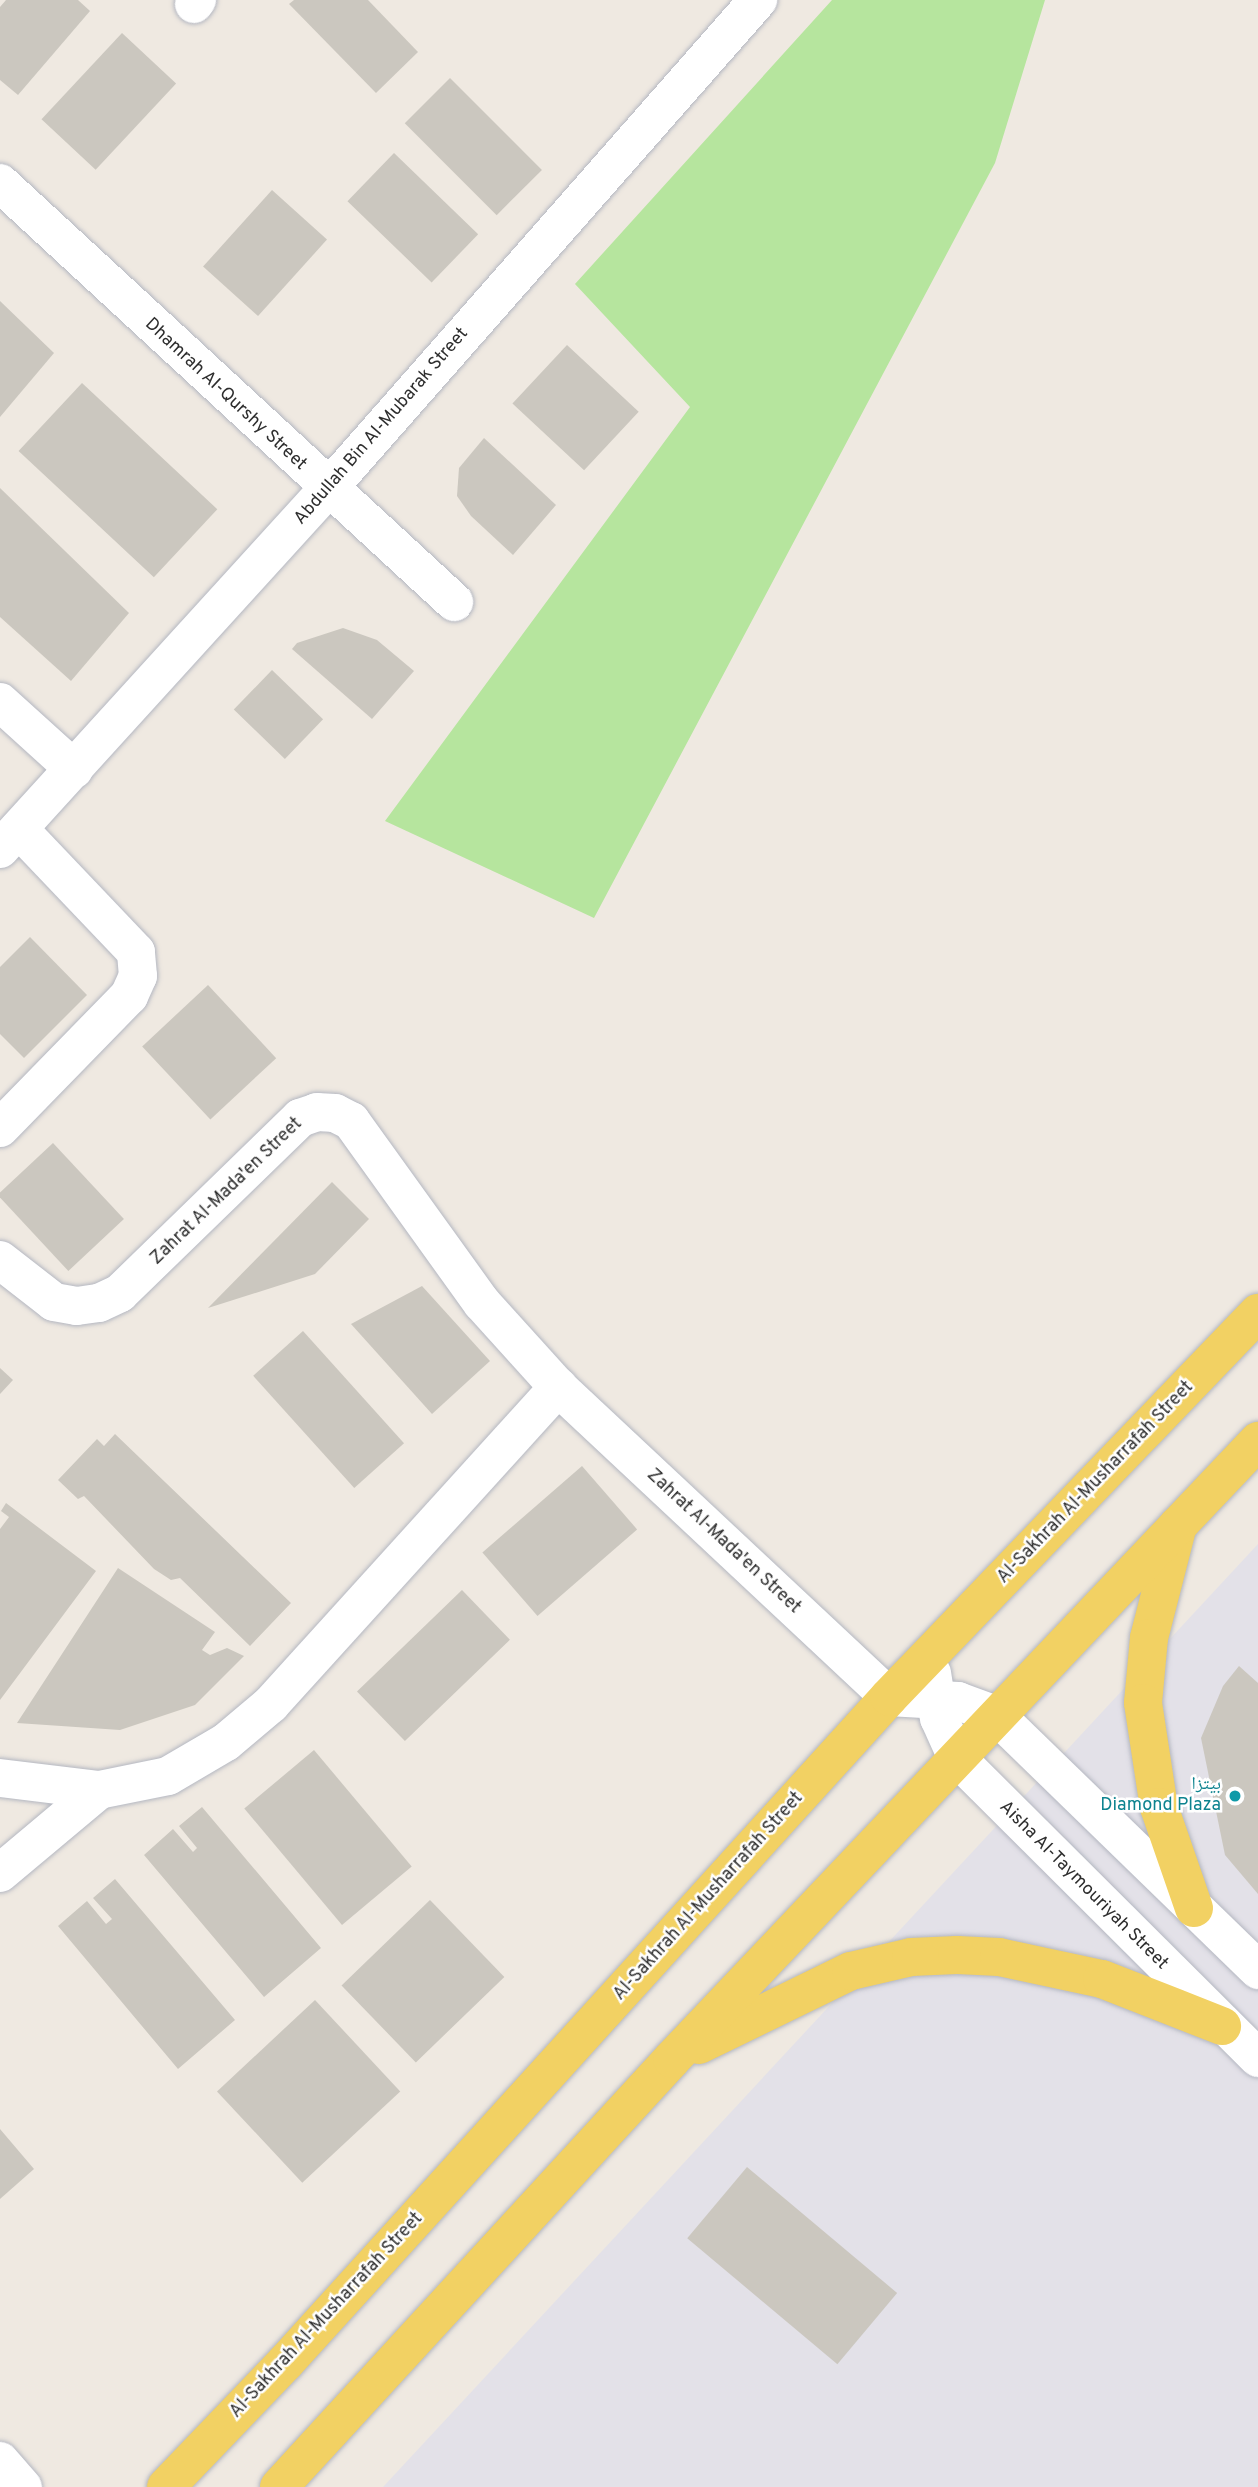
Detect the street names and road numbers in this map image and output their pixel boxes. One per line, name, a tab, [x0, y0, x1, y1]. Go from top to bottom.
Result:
street label: Dhamrah Al-Qurshy Street	[139, 314, 311, 476]
street label: Abdullah Bin Al-Mubarak Street	[290, 324, 474, 530]
street label: Zahrat Al-Mada'en Street	[146, 1114, 308, 1270]
street label: Al-Sakhrah Al-Musharrafah Street	[993, 1377, 1199, 1589]
street label: Zahrat Al-Mada'en Street	[641, 1465, 805, 1619]
street label: Al-Sakhrah Al-Musharrafah Street	[609, 1788, 809, 2006]
street label: Aisha Al-Taymouriyah Street	[994, 1797, 1172, 1975]
street label: Al-Sakhrah Al-Musharrafah Street	[226, 2209, 428, 2423]

